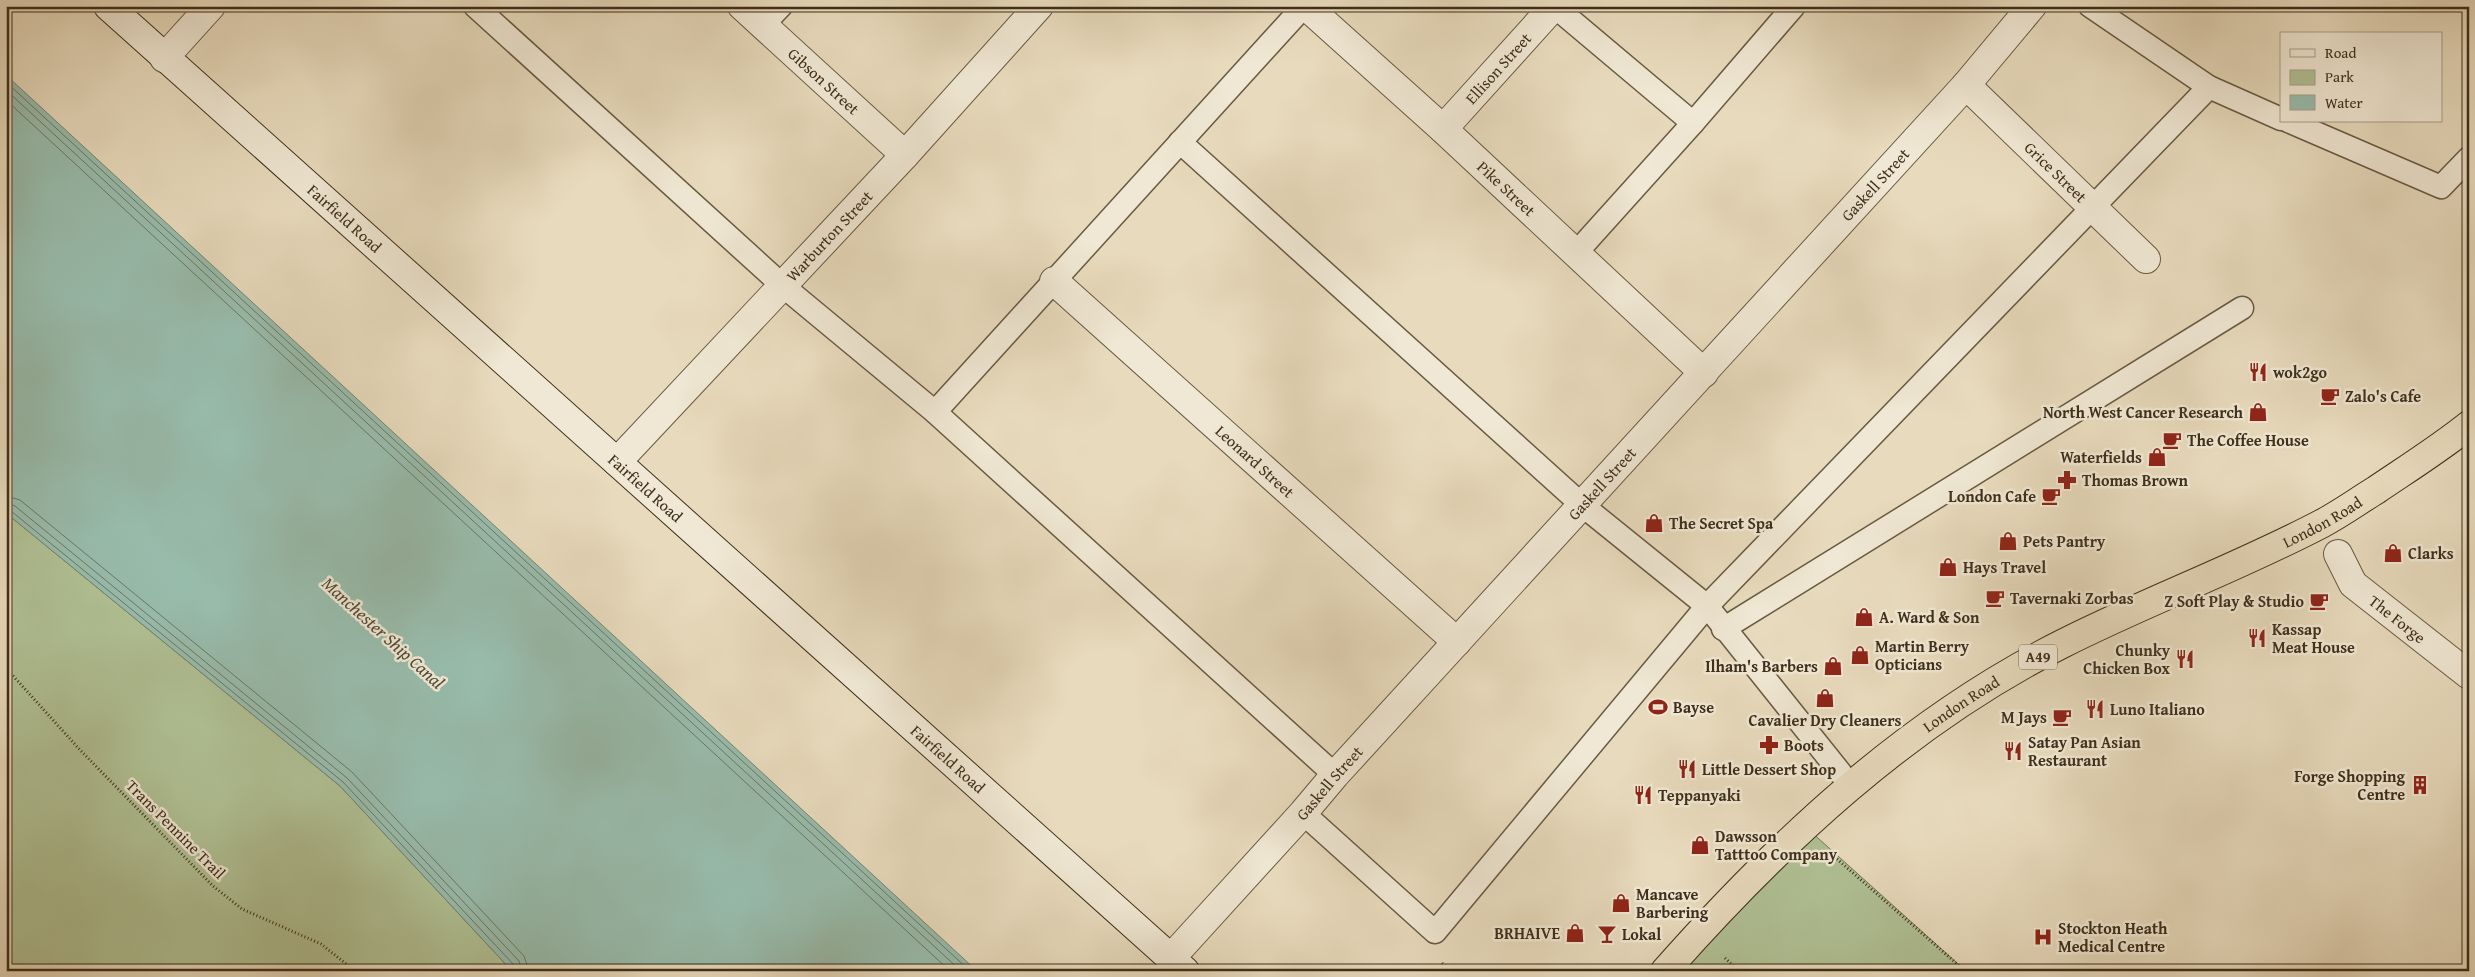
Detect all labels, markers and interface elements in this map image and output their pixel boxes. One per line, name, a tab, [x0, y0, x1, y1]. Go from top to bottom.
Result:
street label: Ellison Street	[1459, 27, 1537, 109]
legend	[2280, 32, 2442, 122]
street label: Gibson Street	[783, 42, 865, 120]
text: Road	[2325, 42, 2356, 63]
text: Park	[2325, 66, 2354, 87]
text: Water	[2325, 92, 2363, 113]
street label: Grice Street	[2019, 136, 2093, 208]
street label: Gaskell Street	[1835, 142, 1915, 226]
street label: Pike Street	[1472, 155, 1541, 222]
street label: Fairfield Road	[302, 178, 388, 258]
street label: Warburton Street	[780, 185, 878, 287]
place label: wok2go	[2273, 360, 2328, 384]
restaurant icon: wok2go	[2247, 361, 2269, 383]
place label: Zalo's Cafe	[2345, 384, 2421, 408]
cafe icon: Zalo's Cafe	[2319, 385, 2341, 407]
place label: North West Cancer Research	[2043, 400, 2244, 424]
shop icon: North West Cancer Research	[2247, 401, 2269, 423]
street label: Leonard Street	[1210, 419, 1300, 503]
place label: The Coffee House	[2187, 428, 2309, 452]
cafe icon: The Coffee House	[2161, 429, 2183, 451]
street label: Gaskell Street	[1562, 441, 1642, 525]
place label: Waterfields	[2060, 445, 2142, 469]
shop icon: Waterfields	[2146, 446, 2168, 468]
street label: Fairfield Road	[603, 448, 689, 528]
place label: Thomas Brown	[2082, 468, 2189, 492]
pharmacy icon: Thomas Brown	[2056, 469, 2078, 491]
place label: London Cafe	[1948, 484, 2036, 508]
cafe icon: London Cafe	[2040, 485, 2062, 507]
street label: London Road	[2278, 490, 2367, 554]
place label: The Secret Spa	[1669, 511, 1774, 535]
shop icon: The Secret Spa	[1643, 512, 1665, 534]
place label: Pets Pantry	[2023, 529, 2106, 553]
shop icon: Pets Pantry	[1997, 530, 2019, 552]
place label: Clarks	[2408, 541, 2454, 565]
shop icon: Clarks	[2382, 542, 2404, 564]
place label: Hays Travel	[1963, 555, 2046, 579]
shop icon: Hays Travel	[1937, 556, 1959, 578]
water label: Manchester Ship Canal	[316, 570, 451, 696]
place label: Tavernaki Zorbas	[2010, 586, 2134, 610]
cafe icon: Tavernaki Zorbas	[1984, 587, 2006, 609]
place label: Z Soft Play & Studio	[2164, 589, 2304, 613]
street label: The Forge	[2364, 589, 2431, 649]
cafe icon: Z Soft Play & Studio	[2308, 590, 2330, 612]
place label: A. Ward & Son	[1879, 605, 1980, 629]
shop icon: A. Ward & Son	[1853, 606, 1875, 628]
place label: Kassap Meat House	[2272, 617, 2355, 659]
restaurant icon: Kassap Meat House	[2246, 627, 2268, 649]
place label: Martin Berry Opticians	[1875, 634, 1970, 676]
place label: Chunky Chicken Box	[2083, 638, 2171, 680]
shop icon: Martin Berry Opticians	[1849, 644, 1871, 666]
road number: A49	[2019, 644, 2057, 670]
restaurant icon: Chunky Chicken Box	[2174, 648, 2196, 670]
place label: Ilham's Barbers	[1705, 654, 1818, 678]
shop icon: Ilham's Barbers	[1822, 655, 1844, 677]
street label: London Road	[1918, 669, 2004, 738]
shop icon: Cavalier Dry Cleaners	[1814, 687, 1836, 709]
place label: Bayse	[1673, 695, 1714, 719]
sports icon: Bayse	[1647, 696, 1669, 718]
place label: Luno Italiano	[2110, 697, 2205, 721]
restaurant icon: Luno Italiano	[2084, 698, 2106, 720]
place label: M Jays	[2001, 705, 2047, 729]
cafe icon: M Jays	[2051, 706, 2073, 728]
place label: Cavalier Dry Cleaners	[1749, 708, 1902, 732]
street label: Fairfield Road	[905, 719, 991, 799]
place label: Satay Pan Asian Restaurant	[2028, 730, 2141, 772]
place label: Boots	[1784, 733, 1824, 757]
pharmacy icon: Boots	[1758, 734, 1780, 756]
street label: Gaskell Street	[1290, 740, 1368, 825]
restaurant icon: Satay Pan Asian Restaurant	[2002, 740, 2024, 762]
place label: Little Dessert Shop	[1702, 757, 1836, 781]
restaurant icon: Little Dessert Shop	[1676, 758, 1698, 780]
place label: Forge Shopping Centre	[2294, 764, 2406, 806]
street label: Trans Pennine Trail	[121, 774, 232, 885]
building icon: Forge Shopping Centre	[2409, 774, 2431, 796]
place label: Teppanyaki	[1658, 783, 1741, 807]
restaurant icon: Teppanyaki	[1632, 784, 1654, 806]
place label: Dawsson Tatttoo Company	[1715, 824, 1838, 866]
shop icon: Dawsson Tatttoo Company	[1689, 834, 1711, 856]
place label: Mancave Barbering	[1636, 882, 1709, 924]
shop icon: Mancave Barbering	[1610, 892, 1632, 914]
place label: Stockton Heath Medical Centre	[2058, 916, 2168, 958]
place label: BRHAIVE	[1494, 921, 1560, 945]
shop icon: BRHAIVE	[1564, 922, 1586, 944]
place label: Lokal	[1622, 922, 1661, 946]
bar icon: Lokal	[1596, 923, 1618, 945]
hospital icon: Stockton Heath Medical Centre	[2032, 926, 2054, 948]

